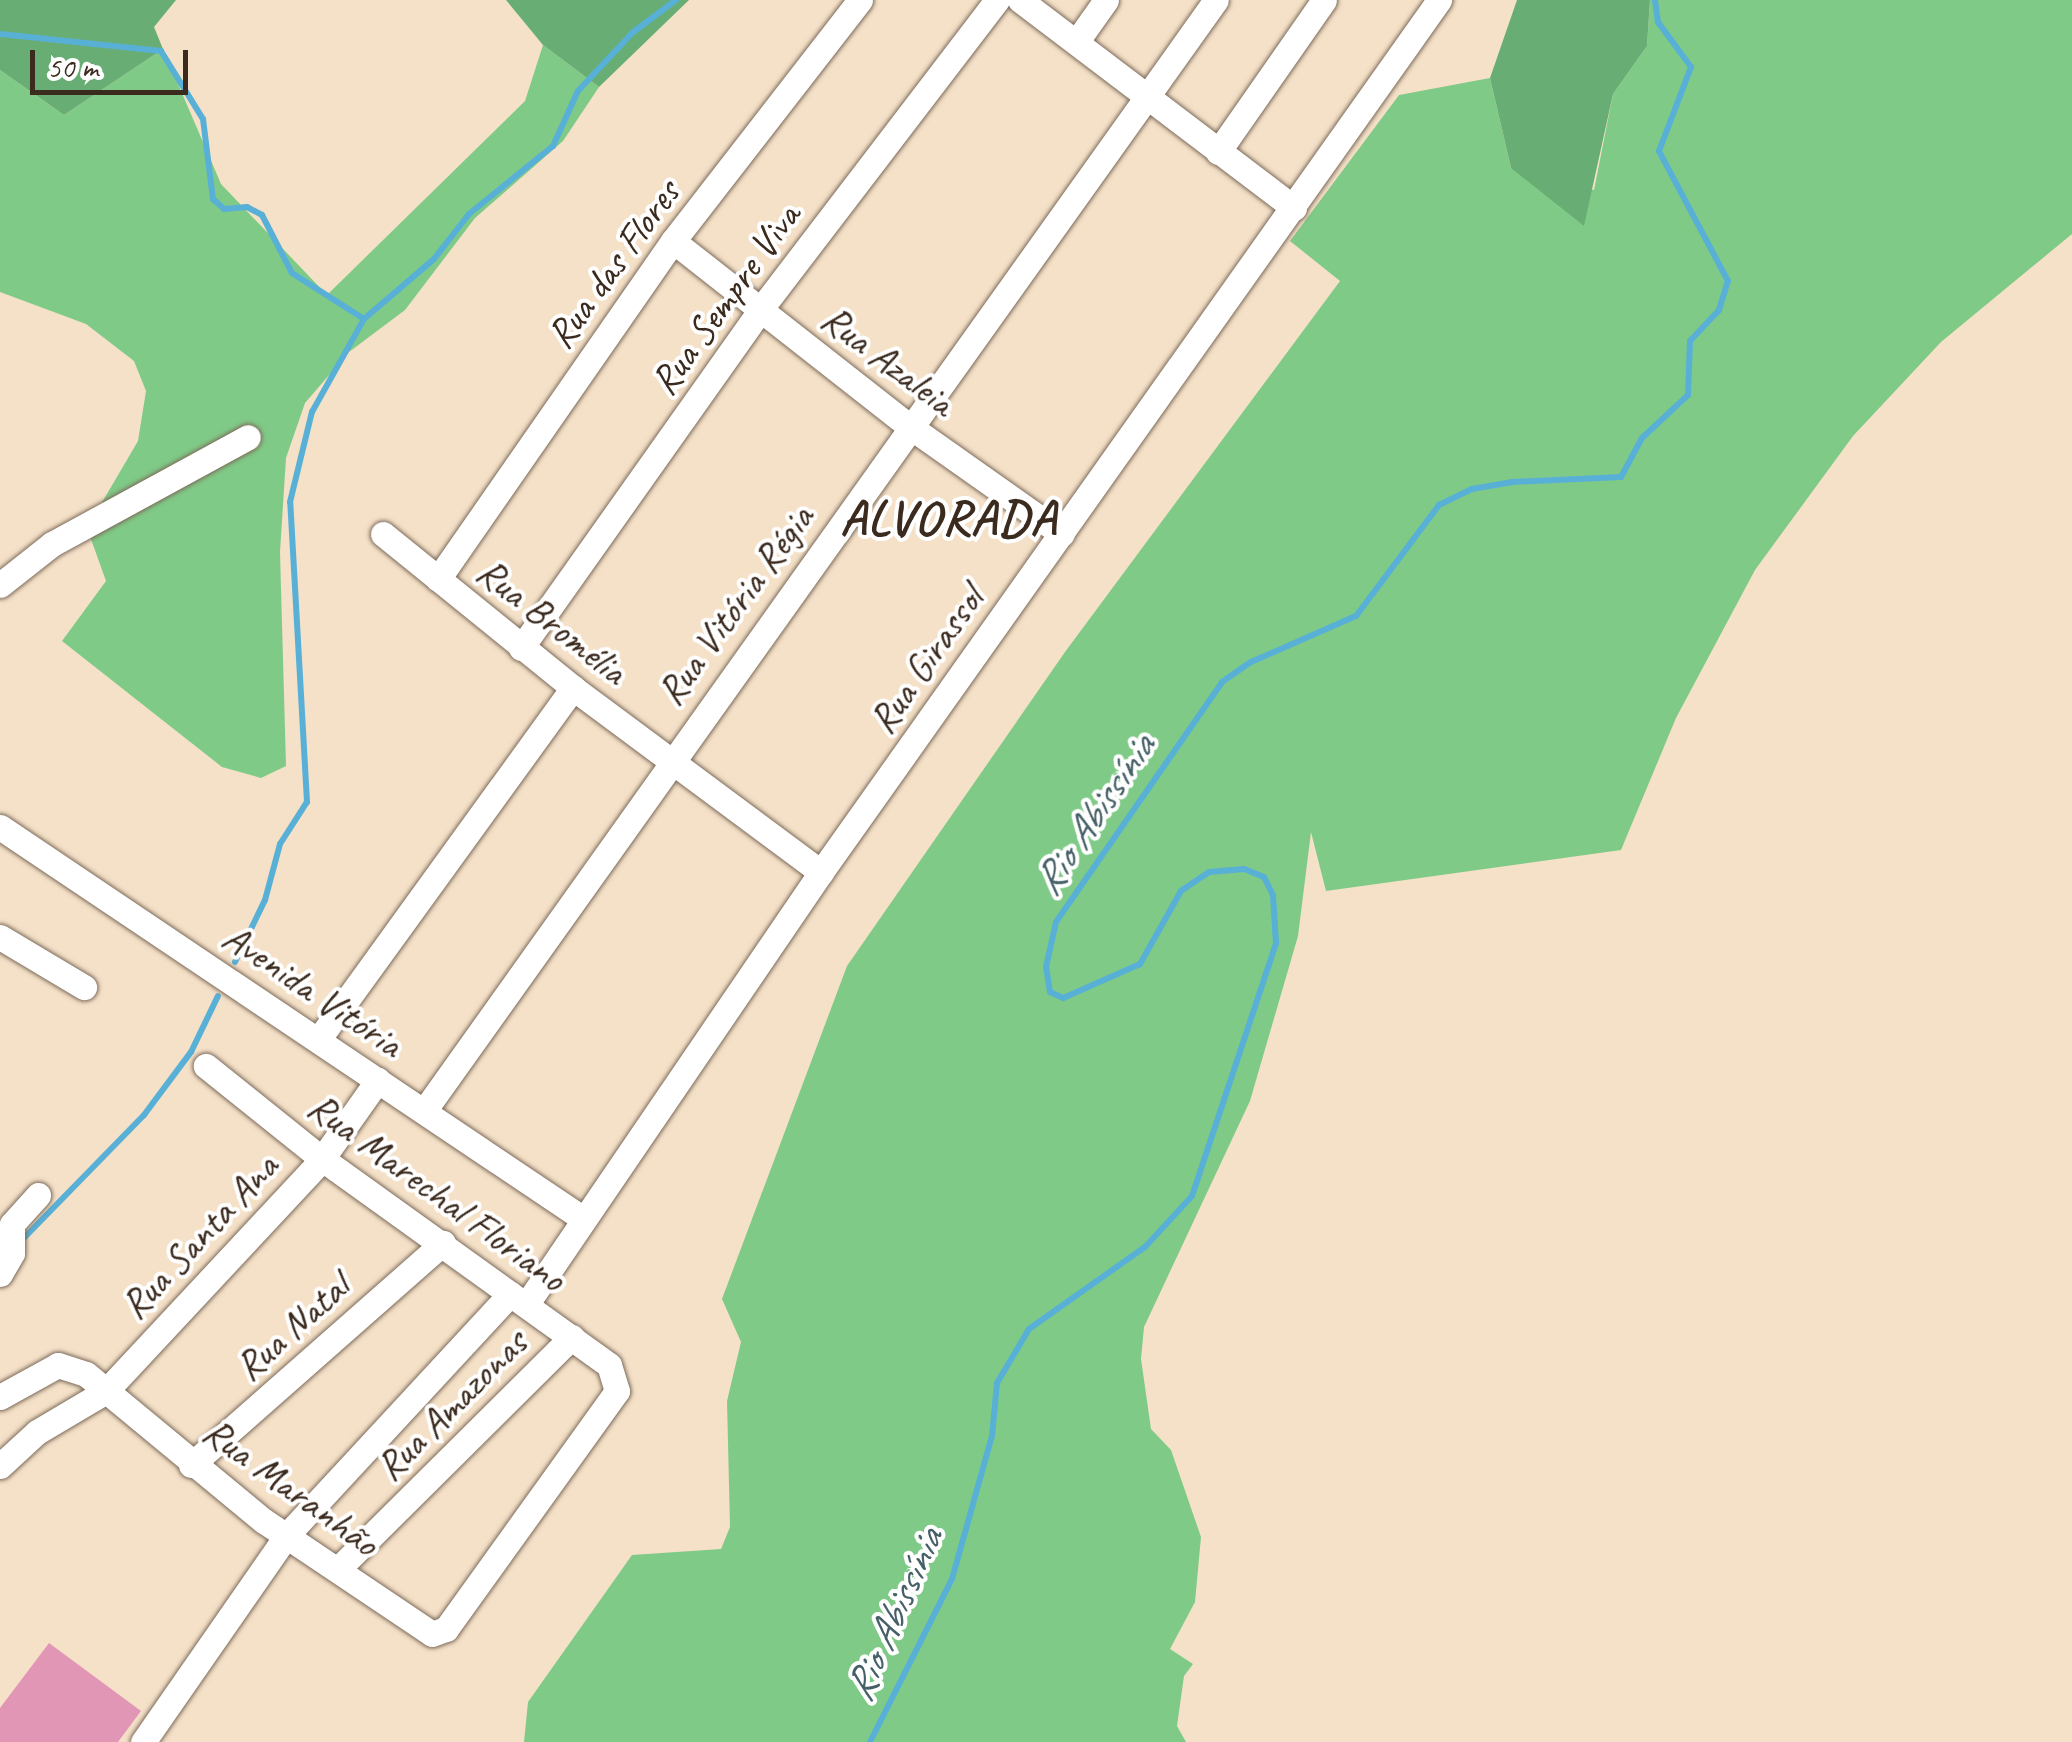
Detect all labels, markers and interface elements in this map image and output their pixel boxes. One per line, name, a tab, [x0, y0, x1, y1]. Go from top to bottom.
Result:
scale bar	[35, 30, 192, 92]
text: 50 m	[47, 48, 98, 86]
street label: Rua das Flores	[535, 170, 691, 358]
street label: Rua Sempre Viva	[640, 194, 810, 404]
street label: Rua Azaleia	[811, 294, 965, 426]
district label: ALVORADA	[842, 488, 1056, 548]
street label: Rua Vitória Régia	[646, 496, 824, 714]
street label: Rua Bromélia	[467, 547, 637, 695]
street label: Rua Girassol	[859, 578, 993, 742]
water label: Rio Abissínia	[1022, 725, 1166, 905]
street label: Avenida Vitória	[214, 913, 412, 1067]
street label: Rua Marechal Floriano	[298, 1082, 576, 1302]
street label: Rua Santa Ana	[110, 1143, 288, 1329]
street label: Rua Natal	[225, 1263, 359, 1391]
street label: Rua Amazonas	[365, 1319, 537, 1491]
street label: Rua Maranhão	[194, 1407, 388, 1567]
water label: Rio Abissínia	[834, 1521, 954, 1709]

